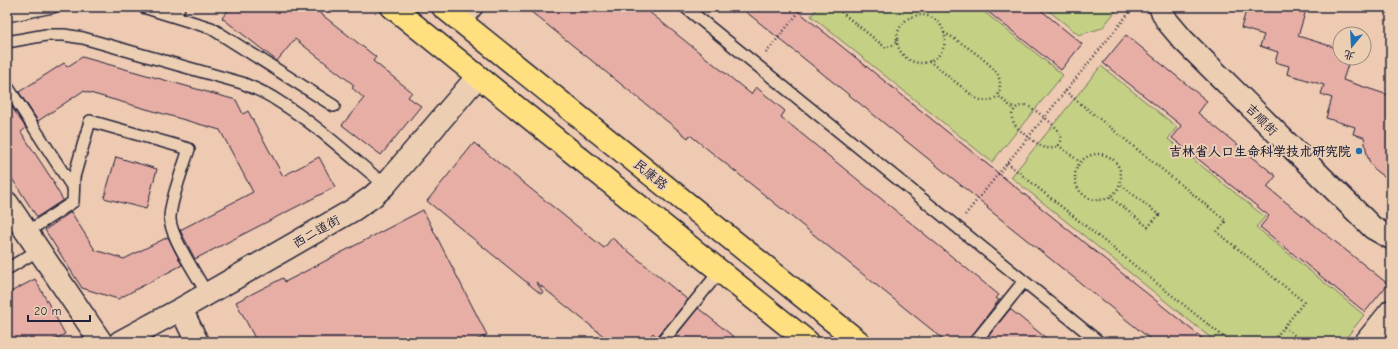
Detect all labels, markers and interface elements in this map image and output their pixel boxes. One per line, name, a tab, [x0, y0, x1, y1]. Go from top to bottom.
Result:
north arrow	[1332, 26, 1372, 66]
text: 北	[1342, 47, 1356, 63]
street label: 吉顺街	[1243, 100, 1281, 138]
place label: 吉林省人口生命科学技术研究院	[1169, 144, 1351, 159]
marker: 吉林省人口生命科学技术研究院	[1354, 146, 1364, 156]
street label: 民康路	[631, 156, 671, 192]
street label: 西二道街	[290, 212, 343, 251]
scale bar	[28, 297, 90, 323]
text: 20 m	[34, 304, 62, 318]

